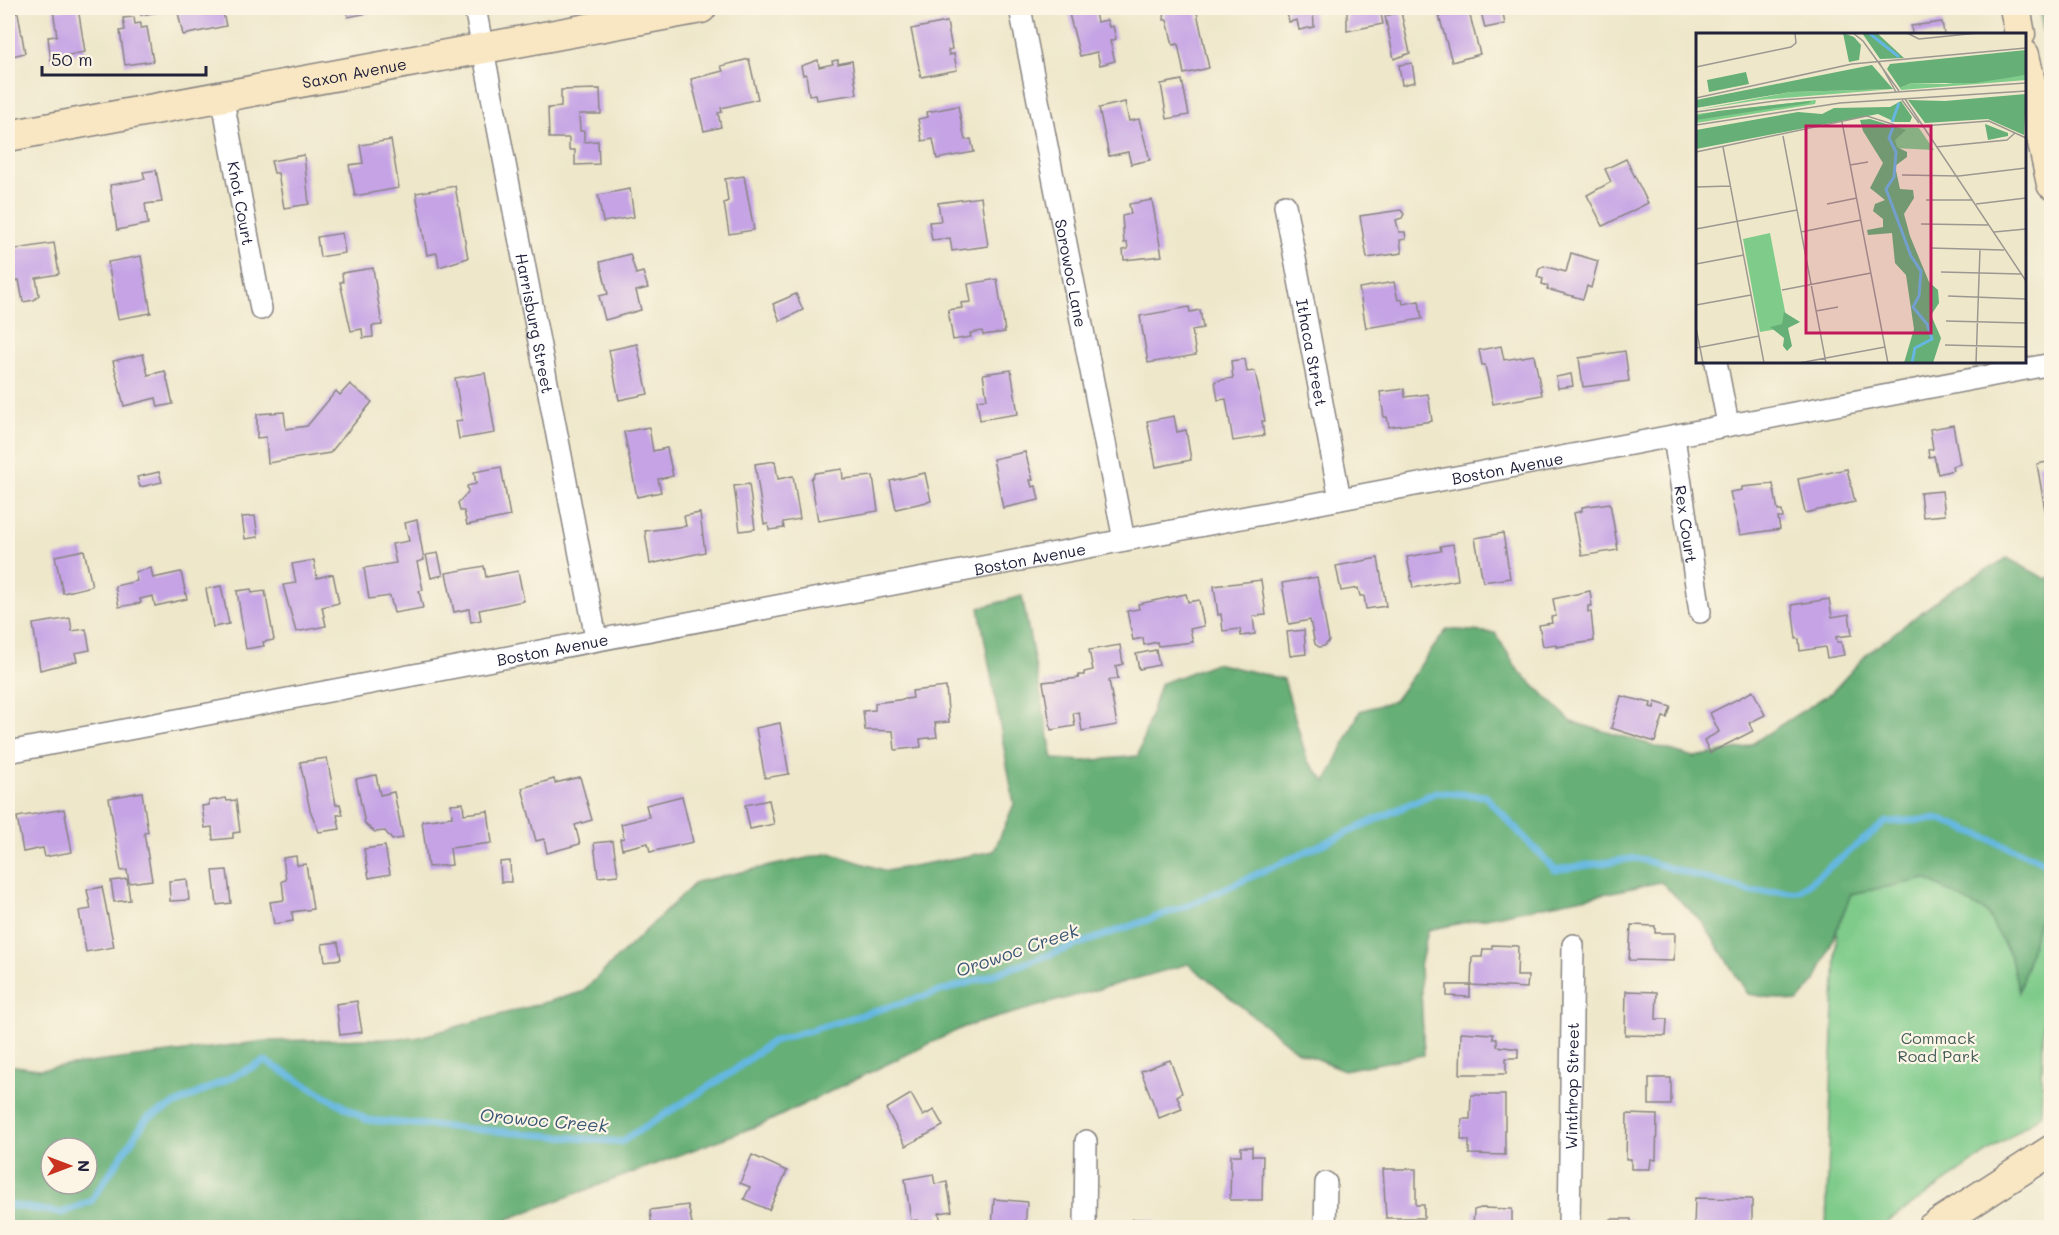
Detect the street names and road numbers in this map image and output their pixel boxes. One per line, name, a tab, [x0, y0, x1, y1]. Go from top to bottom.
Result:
street label: Saxon Avenue	[300, 52, 408, 92]
street label: Knot Court	[224, 159, 260, 247]
street label: Sorowoc Lane	[1051, 217, 1093, 329]
street label: Harrisburg Street	[512, 251, 559, 395]
street label: Ithaca Street	[1292, 297, 1333, 408]
street label: Boston Avenue	[1450, 447, 1565, 488]
street label: Rex Court	[1671, 484, 1703, 564]
street label: Boston Avenue	[972, 537, 1087, 579]
street label: Boston Avenue	[495, 628, 610, 670]
street label: Winthrop Street	[1560, 1022, 1582, 1150]

